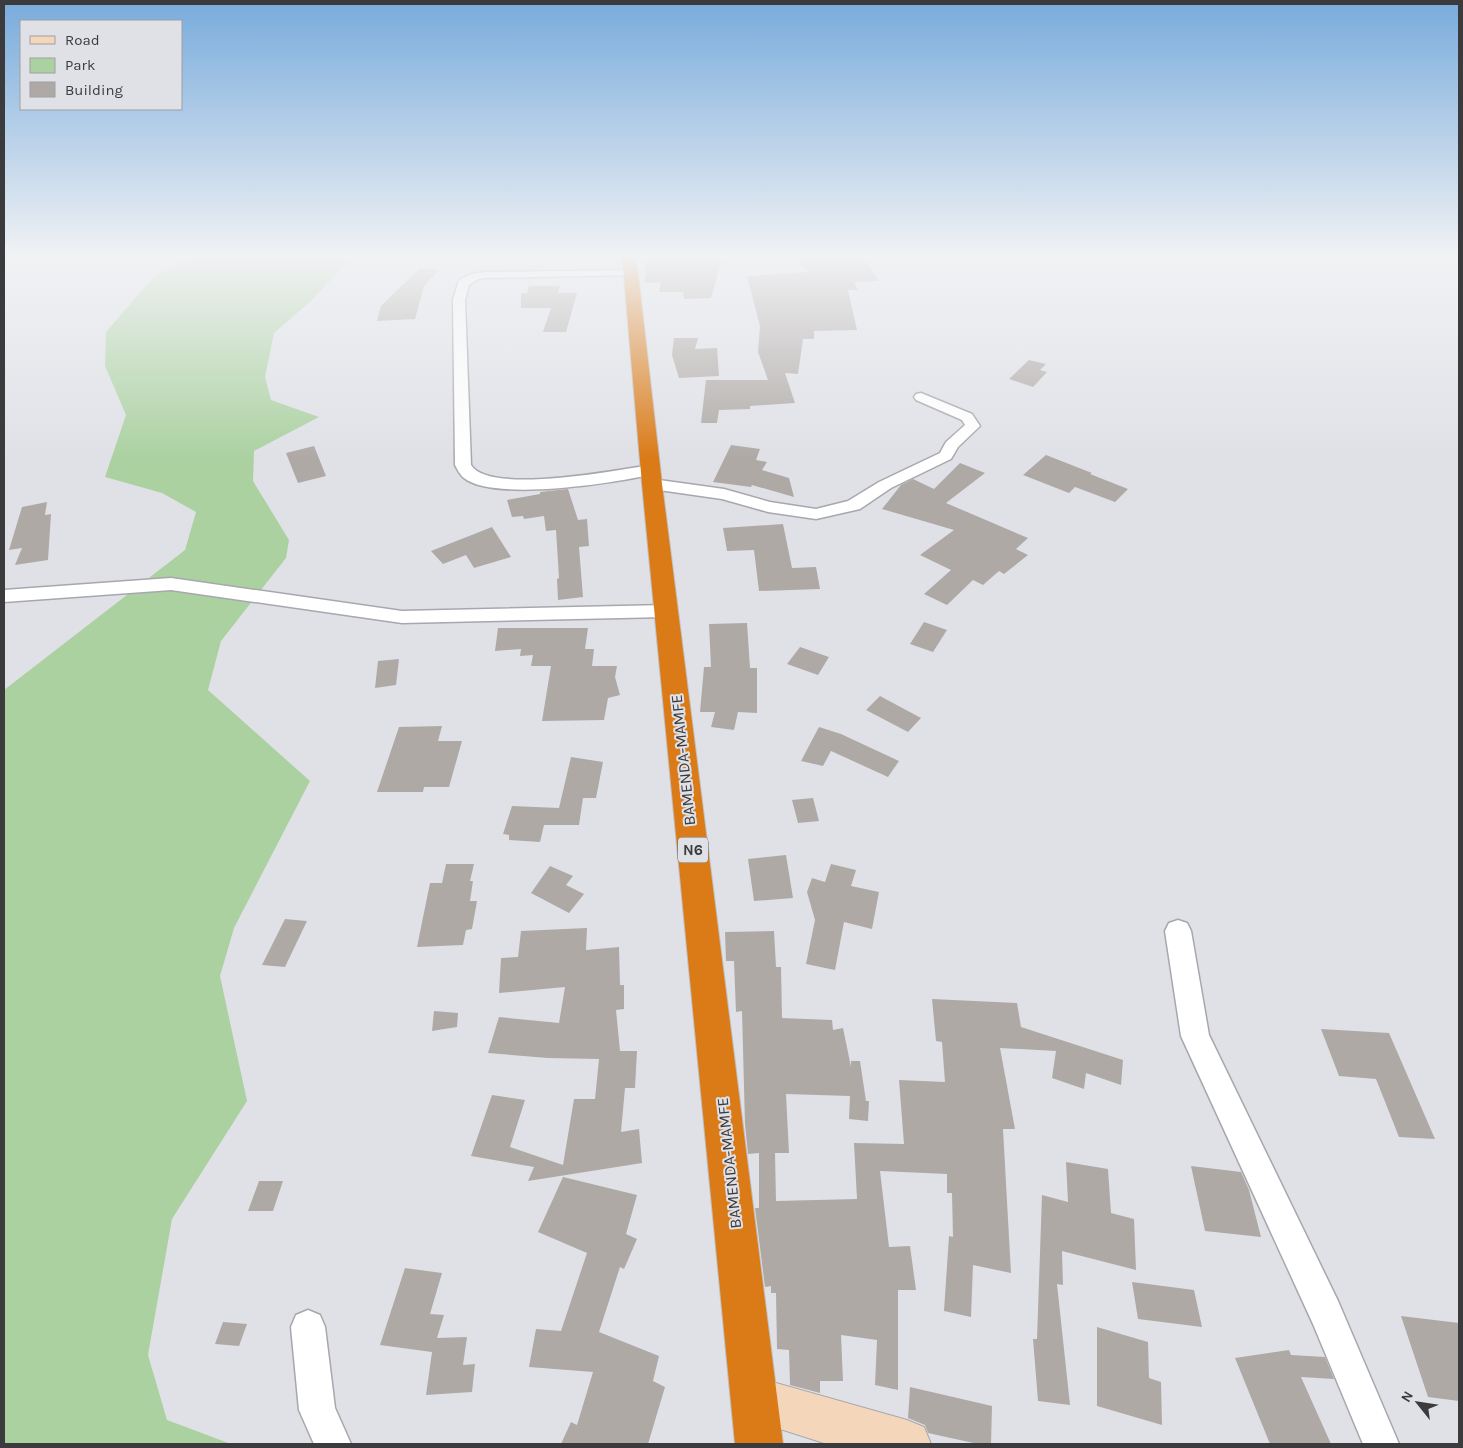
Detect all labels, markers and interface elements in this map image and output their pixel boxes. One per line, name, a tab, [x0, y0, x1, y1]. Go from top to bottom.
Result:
legend	[20, 20, 182, 110]
text: Road	[65, 31, 100, 49]
text: Park	[65, 56, 95, 74]
text: Building	[65, 81, 123, 99]
street label: BAMENDA-MAMFE	[667, 694, 699, 826]
road number: N6	[678, 838, 708, 862]
street label: BAMENDA-MAMFE	[713, 1097, 745, 1229]
north arrow	[1393, 1378, 1443, 1428]
text: N	[1397, 1388, 1417, 1405]

